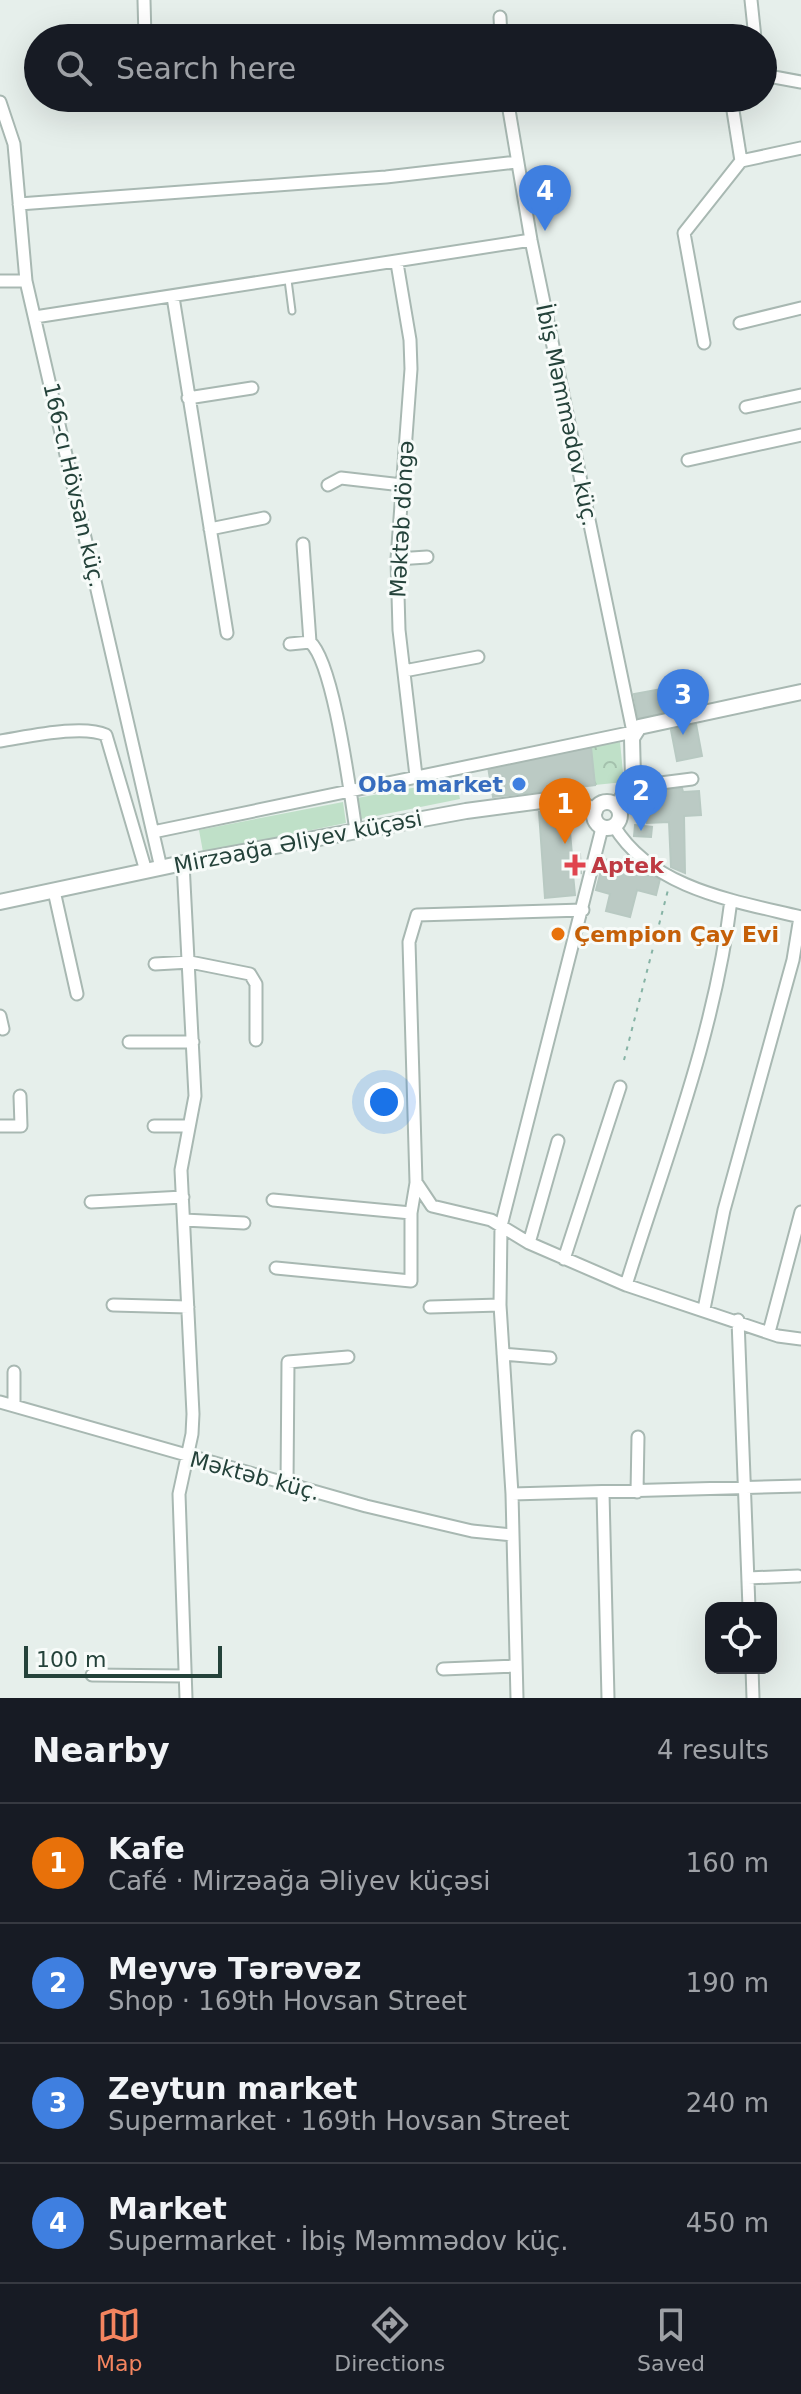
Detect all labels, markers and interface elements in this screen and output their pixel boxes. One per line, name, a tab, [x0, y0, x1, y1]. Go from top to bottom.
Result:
search box	[24, 24, 777, 112]
icon: search	[52, 46, 96, 90]
text: Search here	[116, 51, 296, 86]
pin: 4	[519, 165, 571, 231]
street label: İbiş Məmmədov küç.	[531, 302, 603, 528]
street label: 166-cı Hövsan küç.	[38, 380, 110, 590]
street label: Məktəb döngə	[385, 440, 419, 598]
pin: 3	[657, 669, 709, 735]
pin: 2	[615, 765, 667, 831]
place label: Oba market	[358, 772, 503, 797]
marker: Oba market	[510, 775, 528, 793]
pin: 1	[539, 778, 591, 844]
street label: Mirzəağa Əliyev küçəsi	[172, 806, 424, 878]
place label: Aptek	[591, 853, 665, 878]
marker: Aptek	[566, 856, 584, 874]
place label: Çempion Çay Evi	[574, 922, 779, 947]
marker: Çempion Çay Evi	[549, 925, 567, 943]
your location	[364, 1082, 404, 1122]
street label: Məktəb küç.	[187, 1447, 323, 1505]
map controls	[705, 1602, 777, 1674]
button: locate	[705, 1602, 777, 1674]
scale bar	[24, 1642, 222, 1678]
text: 100 m	[36, 1647, 106, 1672]
text: Nearby	[32, 1730, 170, 1770]
text: 4 results	[657, 1735, 769, 1765]
text: Kafe	[108, 1831, 185, 1866]
text: 1	[49, 1848, 67, 1878]
text: 160 m	[686, 1848, 769, 1878]
text: Café · Mirzəağa Əliyev küçəsi	[108, 1866, 490, 1896]
text: Meyvə Tərəvəz	[108, 1951, 361, 1986]
text: 2	[49, 1968, 67, 1998]
text: 190 m	[686, 1968, 769, 1998]
text: Shop · 169th Hovsan Street	[108, 1986, 467, 2016]
text: Zeytun market	[108, 2071, 357, 2106]
text: 3	[49, 2088, 67, 2118]
text: 240 m	[686, 2088, 769, 2118]
text: Supermarket · 169th Hovsan Street	[108, 2106, 569, 2136]
text: Market	[108, 2191, 227, 2226]
text: 4	[49, 2208, 67, 2238]
text: 450 m	[686, 2208, 769, 2238]
text: Supermarket · İbiş Məmmədov küç.	[108, 2226, 568, 2256]
tab: Map	[96, 2303, 142, 2376]
tab: Directions	[334, 2303, 445, 2376]
tab: Saved	[637, 2303, 705, 2376]

